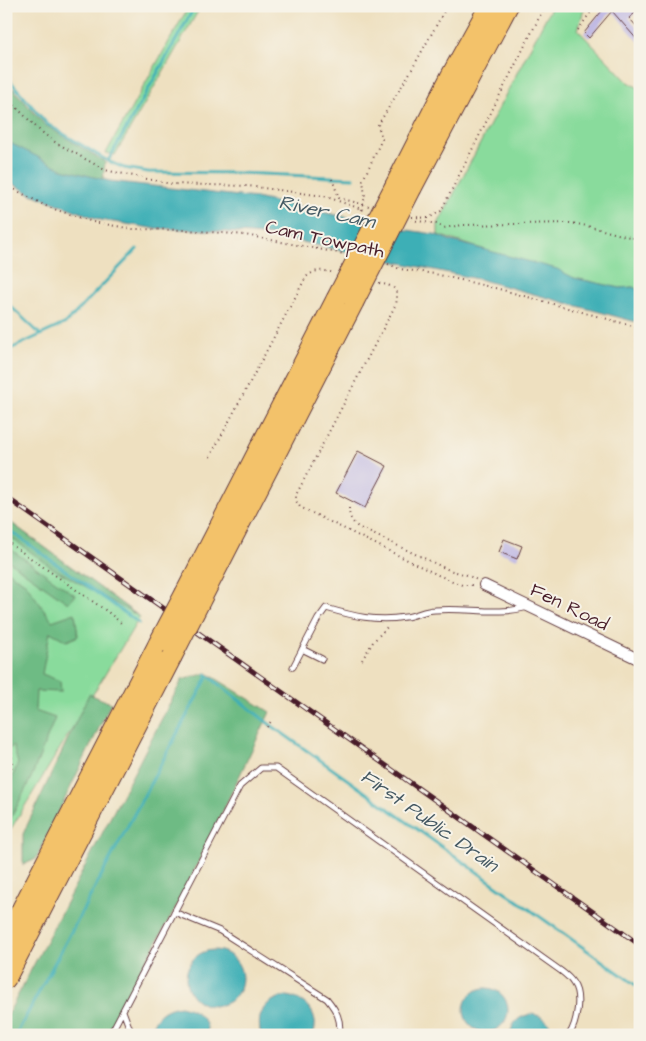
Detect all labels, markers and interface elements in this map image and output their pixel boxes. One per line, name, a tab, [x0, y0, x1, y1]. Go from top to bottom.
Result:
water label: River Cam	[276, 188, 380, 236]
street label: Cam Towpath	[263, 214, 387, 265]
street label: Fen Road	[526, 577, 613, 638]
water label: First Public Drain	[355, 763, 506, 880]

